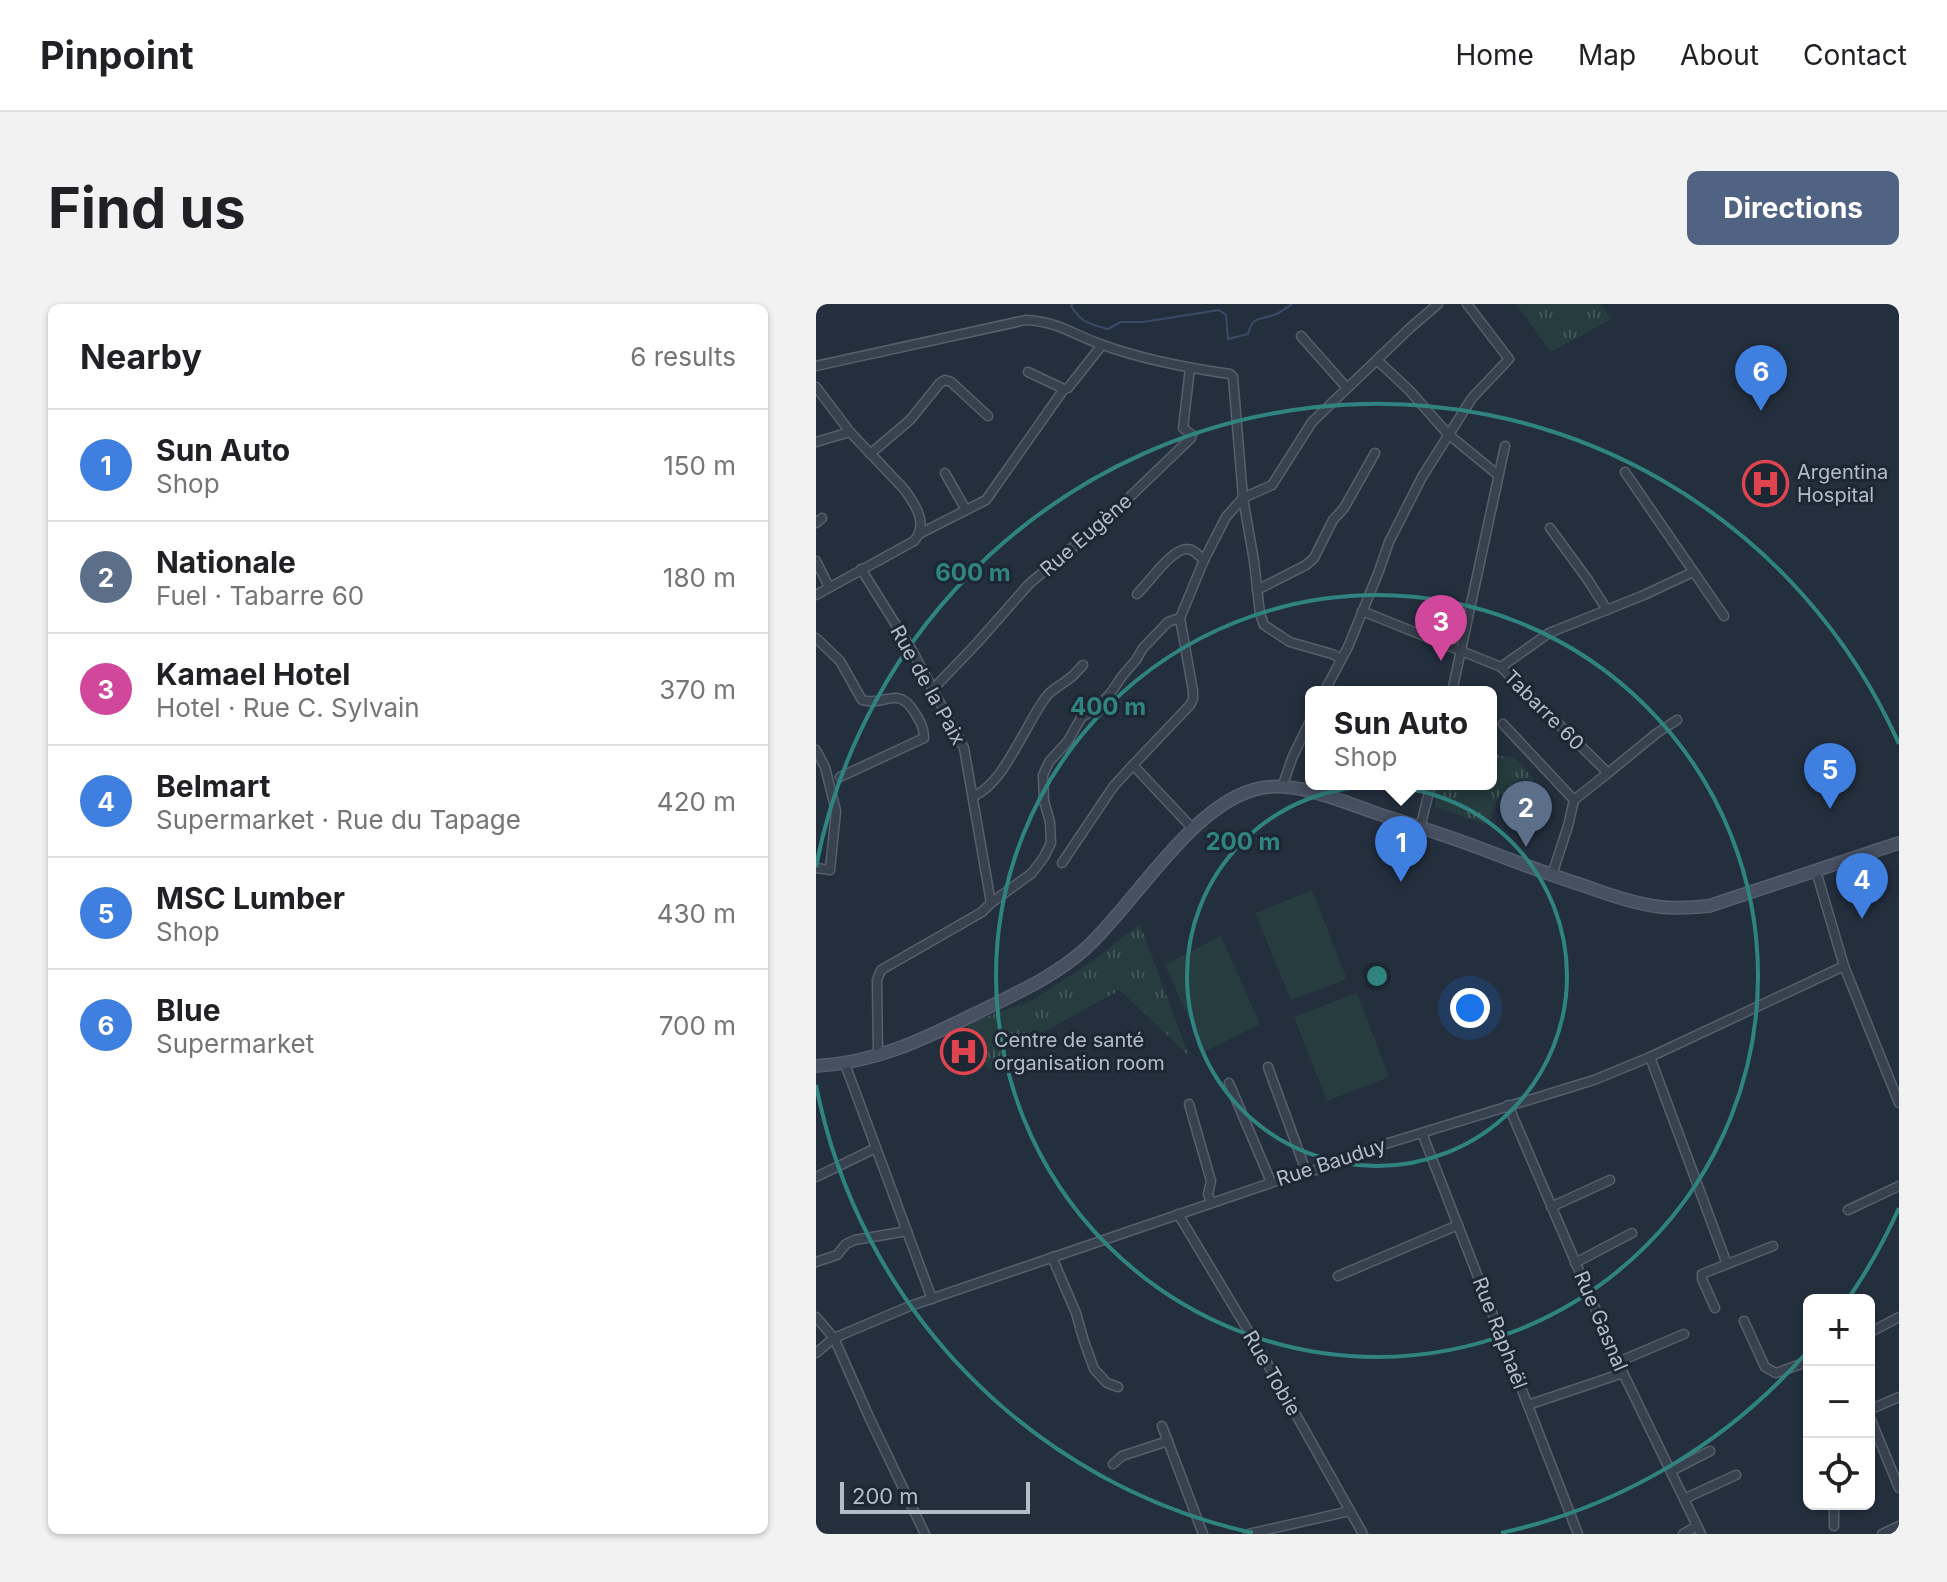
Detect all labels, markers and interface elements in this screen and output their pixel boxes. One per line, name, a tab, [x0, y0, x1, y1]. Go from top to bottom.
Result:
text: Pinpoint	[40, 32, 194, 78]
text: Home	[1455, 38, 1534, 72]
text: Map	[1578, 38, 1636, 72]
text: About	[1680, 38, 1759, 72]
text: Contact	[1803, 38, 1907, 72]
button: Directions	[1687, 171, 1899, 245]
text: Find us	[48, 174, 246, 242]
text: Nearby	[80, 336, 202, 377]
text: 6 results	[630, 341, 736, 372]
pin: 6	[1735, 345, 1787, 411]
text: Sun Auto	[156, 432, 290, 468]
text: 1	[100, 450, 112, 481]
text: 150 m	[663, 450, 736, 481]
hospital icon: Argentina Hospital	[1742, 459, 1790, 507]
place label: Argentina Hospital	[1797, 460, 1888, 507]
text: Shop	[156, 468, 220, 499]
street label: Rue Eugène	[1035, 489, 1137, 581]
text: Nationale	[156, 544, 296, 580]
text: 600 m	[935, 558, 1011, 587]
text: 2	[98, 562, 114, 593]
text: 180 m	[663, 562, 736, 593]
text: Fuel · Tabarre 60	[156, 580, 364, 611]
pin: 3	[1415, 595, 1467, 661]
street label: Rue de la Paix	[885, 621, 971, 749]
text: Kamael Hotel	[156, 656, 350, 692]
street label: Tabarre 60	[1499, 665, 1589, 755]
text: 3	[98, 674, 114, 705]
text: 370 m	[659, 674, 736, 705]
popup	[1305, 686, 1497, 790]
text: Hotel · Rue C. Sylvain	[156, 692, 420, 723]
text: 400 m	[1070, 692, 1146, 721]
text: Sun Auto	[1334, 705, 1468, 741]
text: Shop	[1334, 741, 1397, 772]
pin: 5	[1804, 743, 1856, 809]
text: Belmart	[156, 768, 270, 804]
pin: 2	[1500, 781, 1552, 847]
text: 4	[97, 786, 115, 817]
text: 420 m	[657, 786, 736, 817]
text: Supermarket · Rue du Tapage	[156, 804, 521, 835]
pin: 1	[1375, 816, 1427, 882]
text: 200 m	[1205, 827, 1281, 856]
pin: 4	[1836, 853, 1888, 919]
text: MSC Lumber	[156, 880, 345, 916]
text: 5	[98, 898, 114, 929]
text: 430 m	[657, 898, 736, 929]
text: Shop	[156, 916, 220, 947]
centre of rings	[1363, 962, 1391, 990]
your location	[1450, 988, 1490, 1028]
text: Blue	[156, 992, 221, 1028]
text: 6	[98, 1010, 114, 1041]
text: 700 m	[659, 1010, 736, 1041]
text: Supermarket	[156, 1028, 314, 1059]
hospital icon: Centre de santé organisation room	[939, 1028, 987, 1076]
place label: Centre de santé organisation room	[994, 1028, 1165, 1075]
street label: Rue Bauduy	[1273, 1133, 1389, 1191]
street label: Rue Gasnal	[1569, 1267, 1633, 1375]
street label: Rue Raphaël	[1468, 1274, 1532, 1392]
map controls	[1803, 1294, 1875, 1510]
button: +	[1803, 1294, 1875, 1366]
street label: Rue Tobie	[1238, 1326, 1306, 1420]
button: −	[1803, 1366, 1875, 1438]
button: locate	[1803, 1438, 1875, 1510]
scale bar	[840, 1478, 1030, 1514]
text: 200 m	[852, 1483, 919, 1509]

